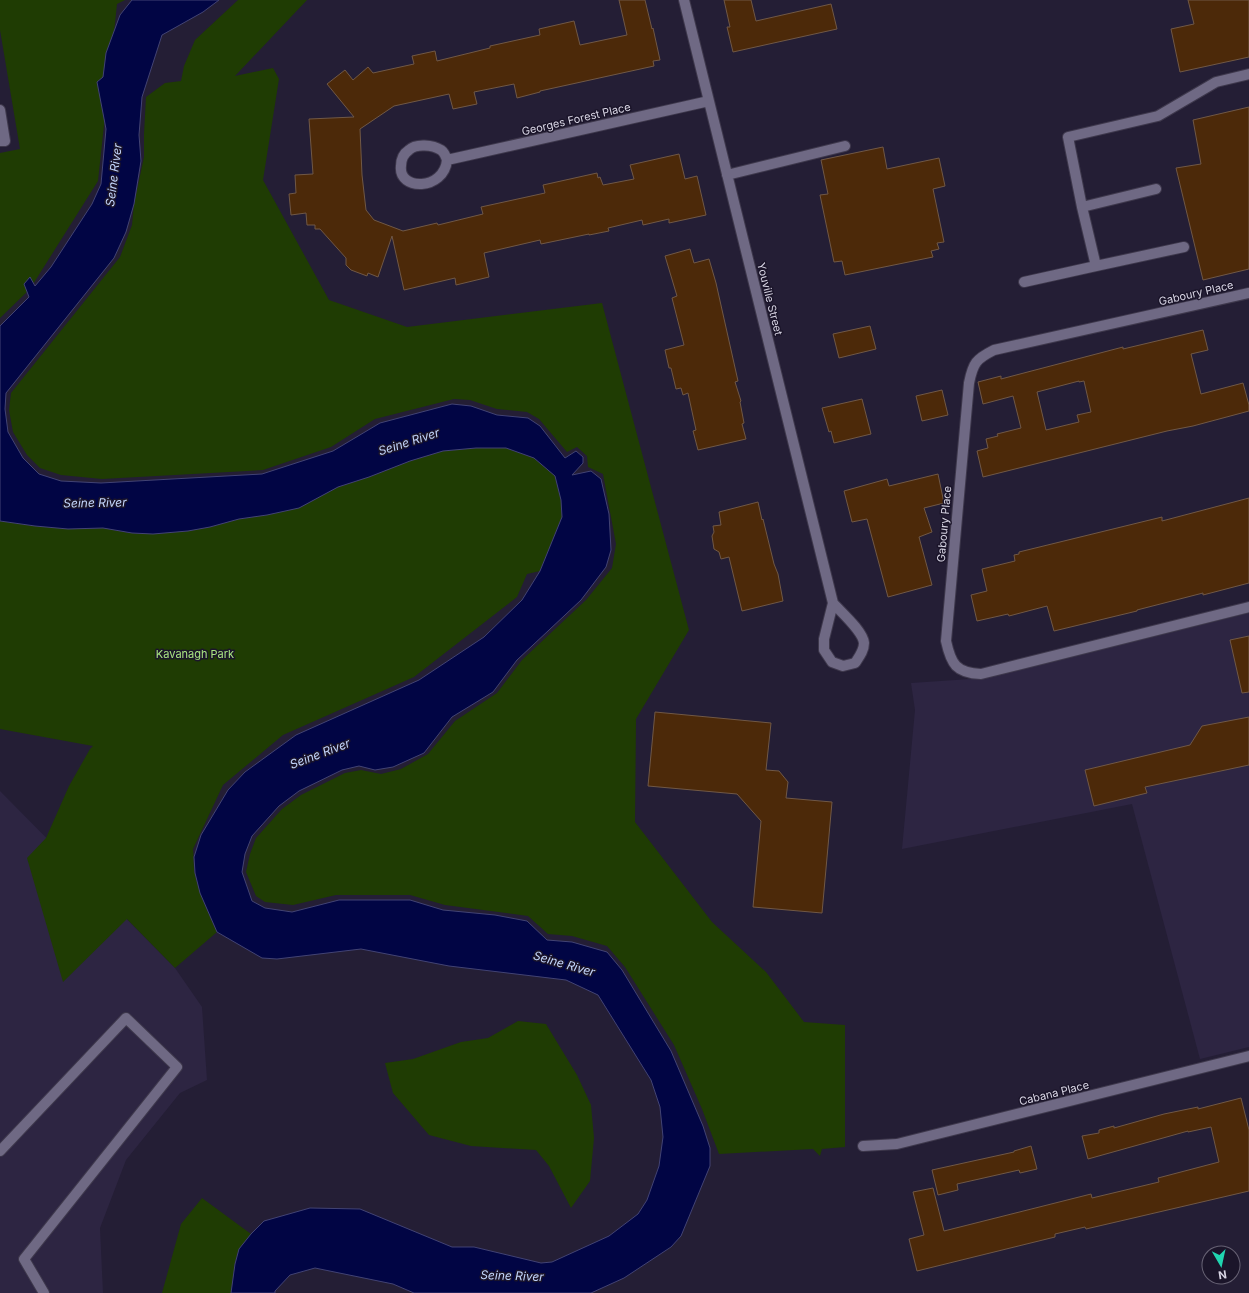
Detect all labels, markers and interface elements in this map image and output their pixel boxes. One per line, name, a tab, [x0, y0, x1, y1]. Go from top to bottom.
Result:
street label: Georges Forest Place	[520, 100, 632, 138]
water label: Seine River	[102, 142, 125, 207]
street label: Youville Street	[754, 261, 786, 337]
street label: Gaboury Place	[1157, 278, 1235, 308]
water label: Seine River	[376, 424, 442, 458]
street label: Gaboury Place	[934, 485, 954, 563]
water label: Seine River	[63, 494, 127, 511]
park label: Kavanagh Park	[156, 647, 234, 661]
water label: Seine River	[288, 735, 353, 772]
water label: Seine River	[532, 948, 597, 980]
street label: Cabana Place	[1018, 1078, 1090, 1108]
north arrow	[1201, 1245, 1241, 1285]
water label: Seine River	[480, 1267, 544, 1284]
text: N	[1217, 1267, 1228, 1282]

